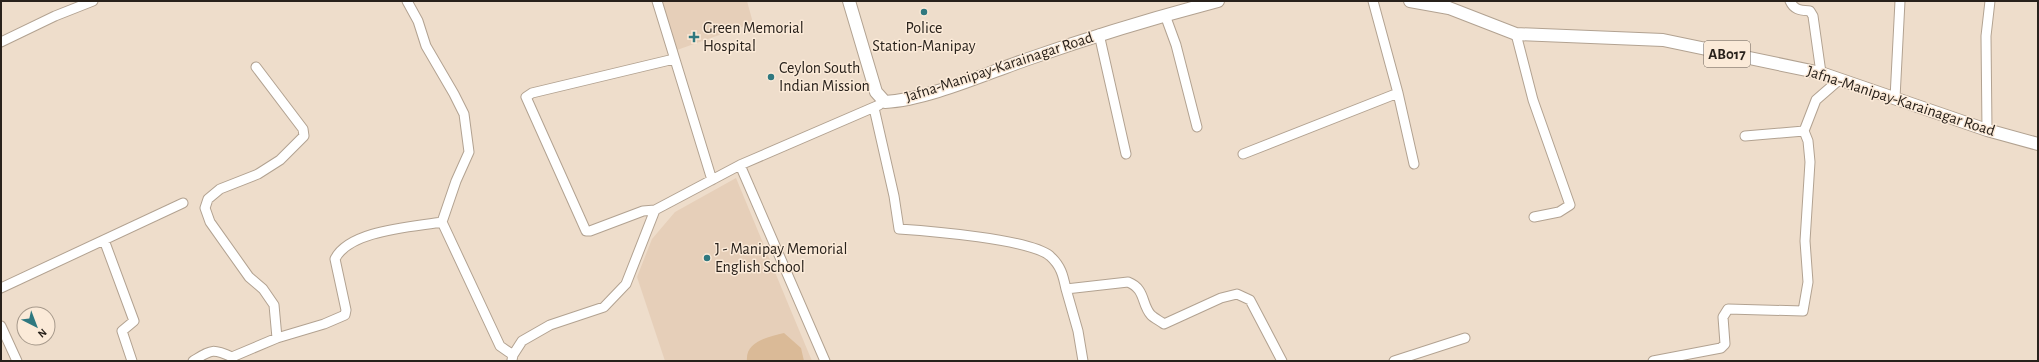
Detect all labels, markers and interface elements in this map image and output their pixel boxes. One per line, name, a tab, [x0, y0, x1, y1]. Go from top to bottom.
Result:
marker: Police Station-Manipay	[919, 7, 929, 17]
place label: Green Memorial Hospital	[703, 20, 804, 54]
place label: Police Station-Manipay	[872, 20, 976, 55]
street label: Jafna-Manipay-Karainagar Road	[903, 29, 1095, 106]
marker: Green Memorial Hospital	[688, 31, 700, 43]
road number: AB017	[1704, 41, 1750, 67]
place label: Ceylon South Indian Mission	[779, 60, 870, 94]
street label: Jafna-Manipay-Karainagar Road	[1805, 63, 1997, 140]
marker: Ceylon South Indian Mission	[766, 72, 776, 82]
place label: J - Manipay Memorial English School	[715, 241, 847, 275]
marker: J - Manipay Memorial English School	[702, 253, 712, 263]
north arrow	[16, 306, 56, 346]
text: N	[36, 326, 49, 340]

